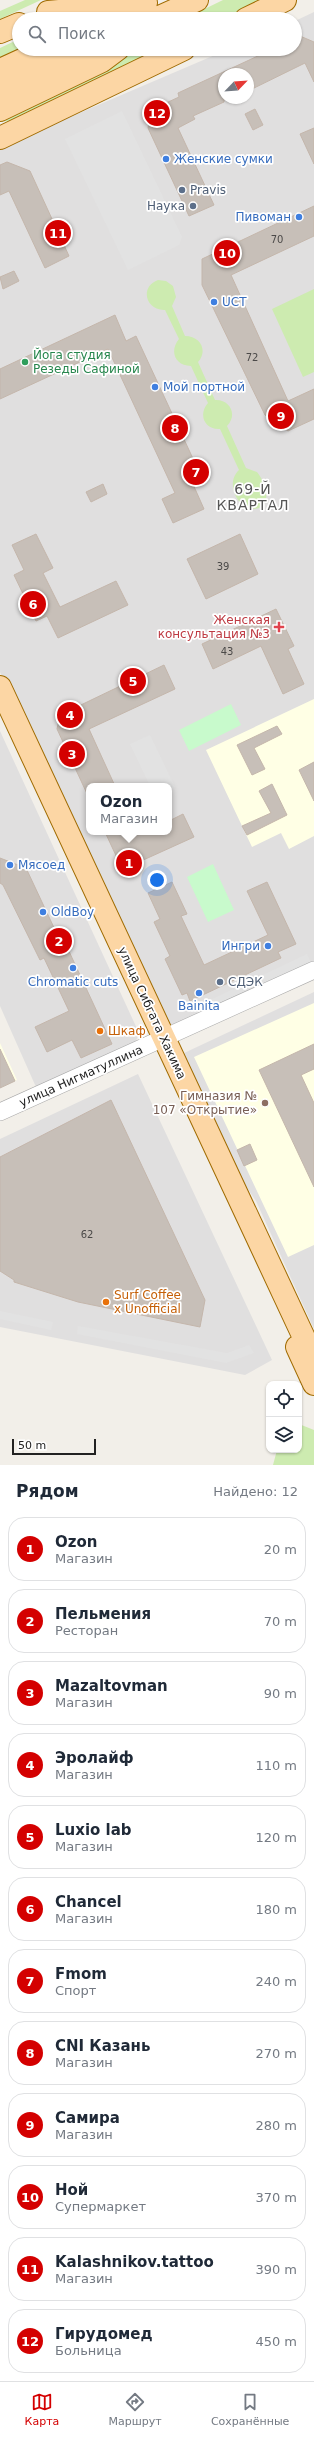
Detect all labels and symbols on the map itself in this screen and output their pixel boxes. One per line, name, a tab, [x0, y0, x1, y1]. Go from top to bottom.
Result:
north arrow	[218, 68, 254, 104]
pin: 12	[144, 98, 170, 128]
place label: Женские сумки	[174, 152, 273, 166]
marker: Женские сумки	[161, 154, 171, 164]
place label: Pravis	[190, 183, 226, 197]
marker: Pravis	[177, 185, 187, 195]
place label: Наука	[147, 199, 185, 213]
marker: Наука	[188, 201, 198, 211]
place label: Пивоман	[236, 210, 291, 224]
marker: Пивоман	[294, 212, 304, 222]
pin: 11	[45, 218, 71, 248]
house number: 70	[271, 234, 283, 245]
pin: 10	[214, 238, 240, 268]
place label: UCT	[222, 295, 247, 309]
marker: UCT	[209, 297, 219, 307]
place label: Йога студия Резеды Сафиной	[33, 347, 140, 376]
house number: 72	[246, 352, 258, 363]
marker: Йога студия Резеды Сафиной	[20, 357, 30, 367]
place label: Мой портной	[163, 380, 245, 394]
marker: Мой портной	[150, 382, 160, 392]
pin: 9	[268, 401, 294, 431]
pin: 8	[162, 413, 188, 443]
pin: 7	[183, 457, 209, 487]
district label: 69-Й КВАРТАЛ	[216, 480, 290, 513]
house number: 39	[217, 561, 229, 572]
pin: 6	[20, 589, 46, 619]
place label: Женская консультация №3	[158, 613, 270, 641]
marker: Женская консультация №3	[273, 621, 285, 633]
house number: 43	[221, 646, 233, 657]
pin: 5	[120, 666, 146, 696]
pin: 4	[57, 700, 83, 730]
pin: 3	[59, 739, 85, 769]
pin: 1	[116, 848, 142, 878]
place label: Мясоед	[18, 858, 65, 872]
marker: Мясоед	[5, 860, 15, 870]
your location	[147, 870, 167, 890]
place label: OldBoy	[51, 905, 94, 919]
marker: OldBoy	[38, 907, 48, 917]
pin: 2	[46, 926, 72, 956]
place label: Ингри	[221, 939, 260, 953]
marker: Ингри	[263, 941, 273, 951]
street label: улица Сибгата Хакима	[115, 945, 189, 1081]
marker: Chromatic cuts	[68, 963, 78, 973]
place label: Chromatic cuts	[28, 975, 118, 989]
place label: СДЭК	[228, 975, 263, 989]
marker: СДЭК	[215, 977, 225, 987]
marker: Bainita	[194, 988, 204, 998]
place label: Bainita	[178, 999, 220, 1013]
place label: Шкаф	[108, 1024, 146, 1038]
marker: Шкаф	[95, 1026, 105, 1036]
street label: улица Нигматуллина	[17, 1042, 145, 1110]
place label: Гимназия № 107 «Открытие»	[153, 1089, 257, 1117]
marker: Гимназия № 107 «Открытие»	[260, 1098, 270, 1108]
house number: 62	[81, 1229, 93, 1240]
place label: Surf Coffee x Unofficial	[114, 1288, 181, 1316]
marker: Surf Coffee x Unofficial	[101, 1297, 111, 1307]
scale bar	[12, 1437, 96, 1456]

